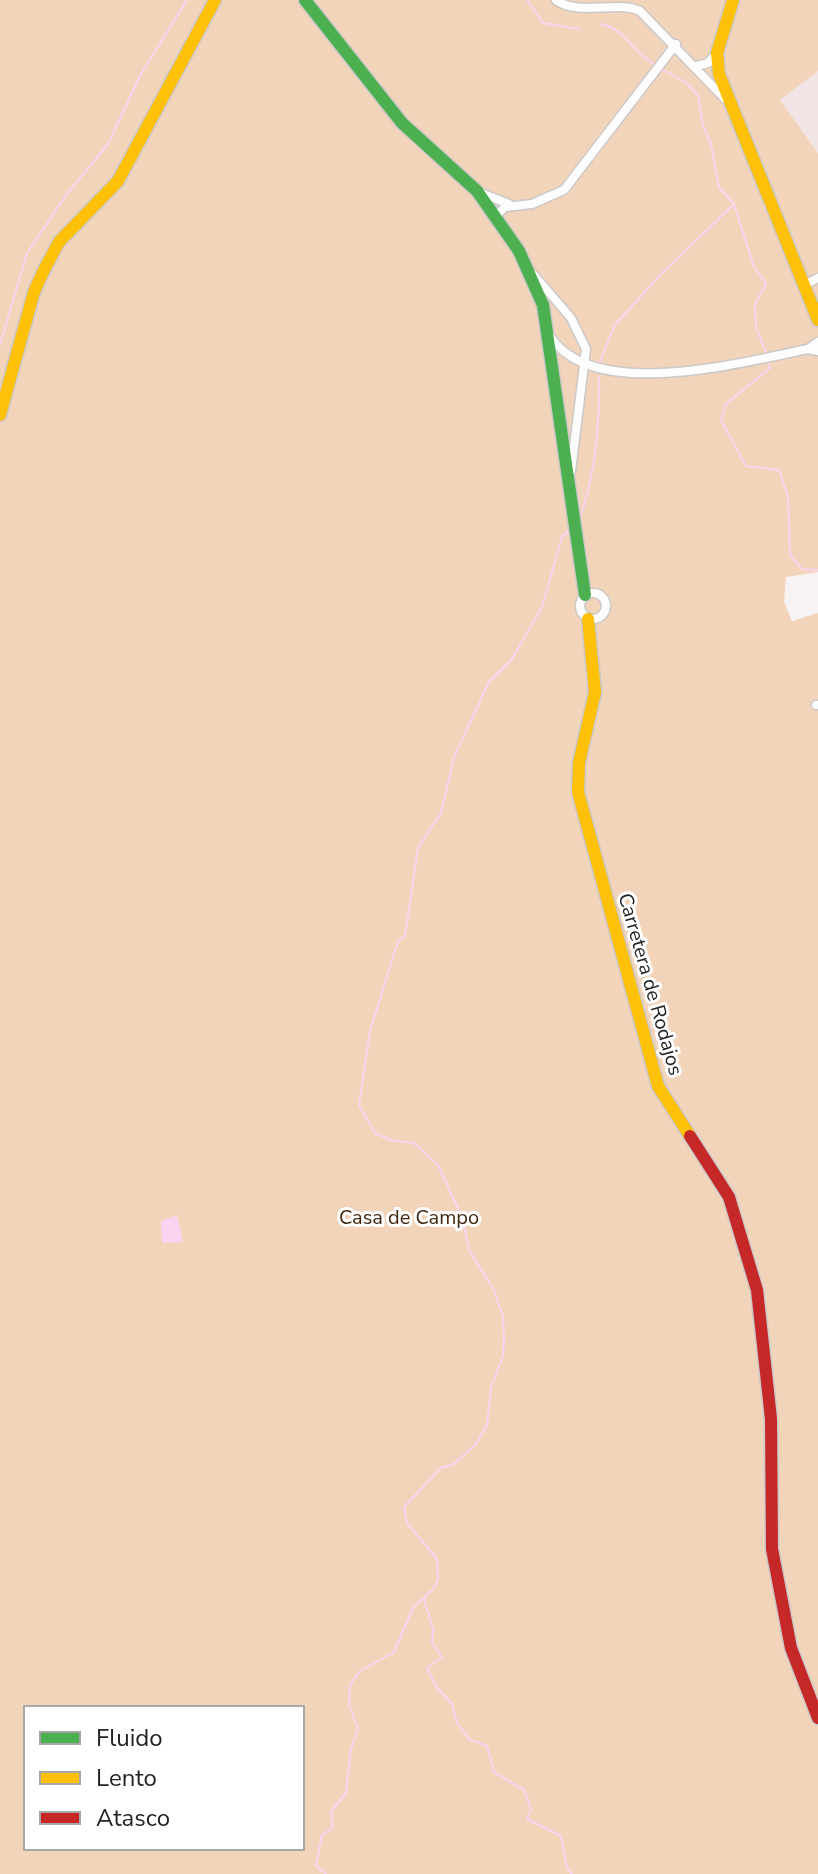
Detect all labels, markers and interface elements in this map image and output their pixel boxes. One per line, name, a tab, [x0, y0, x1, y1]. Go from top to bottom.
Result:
street label: Carretera de Rodajos	[612, 890, 689, 1078]
park label: Casa de Campo	[339, 1204, 479, 1231]
legend	[24, 1706, 304, 1850]
text: Fluido	[96, 1722, 163, 1754]
text: Lento	[96, 1762, 157, 1794]
text: Atasco	[96, 1802, 170, 1834]

